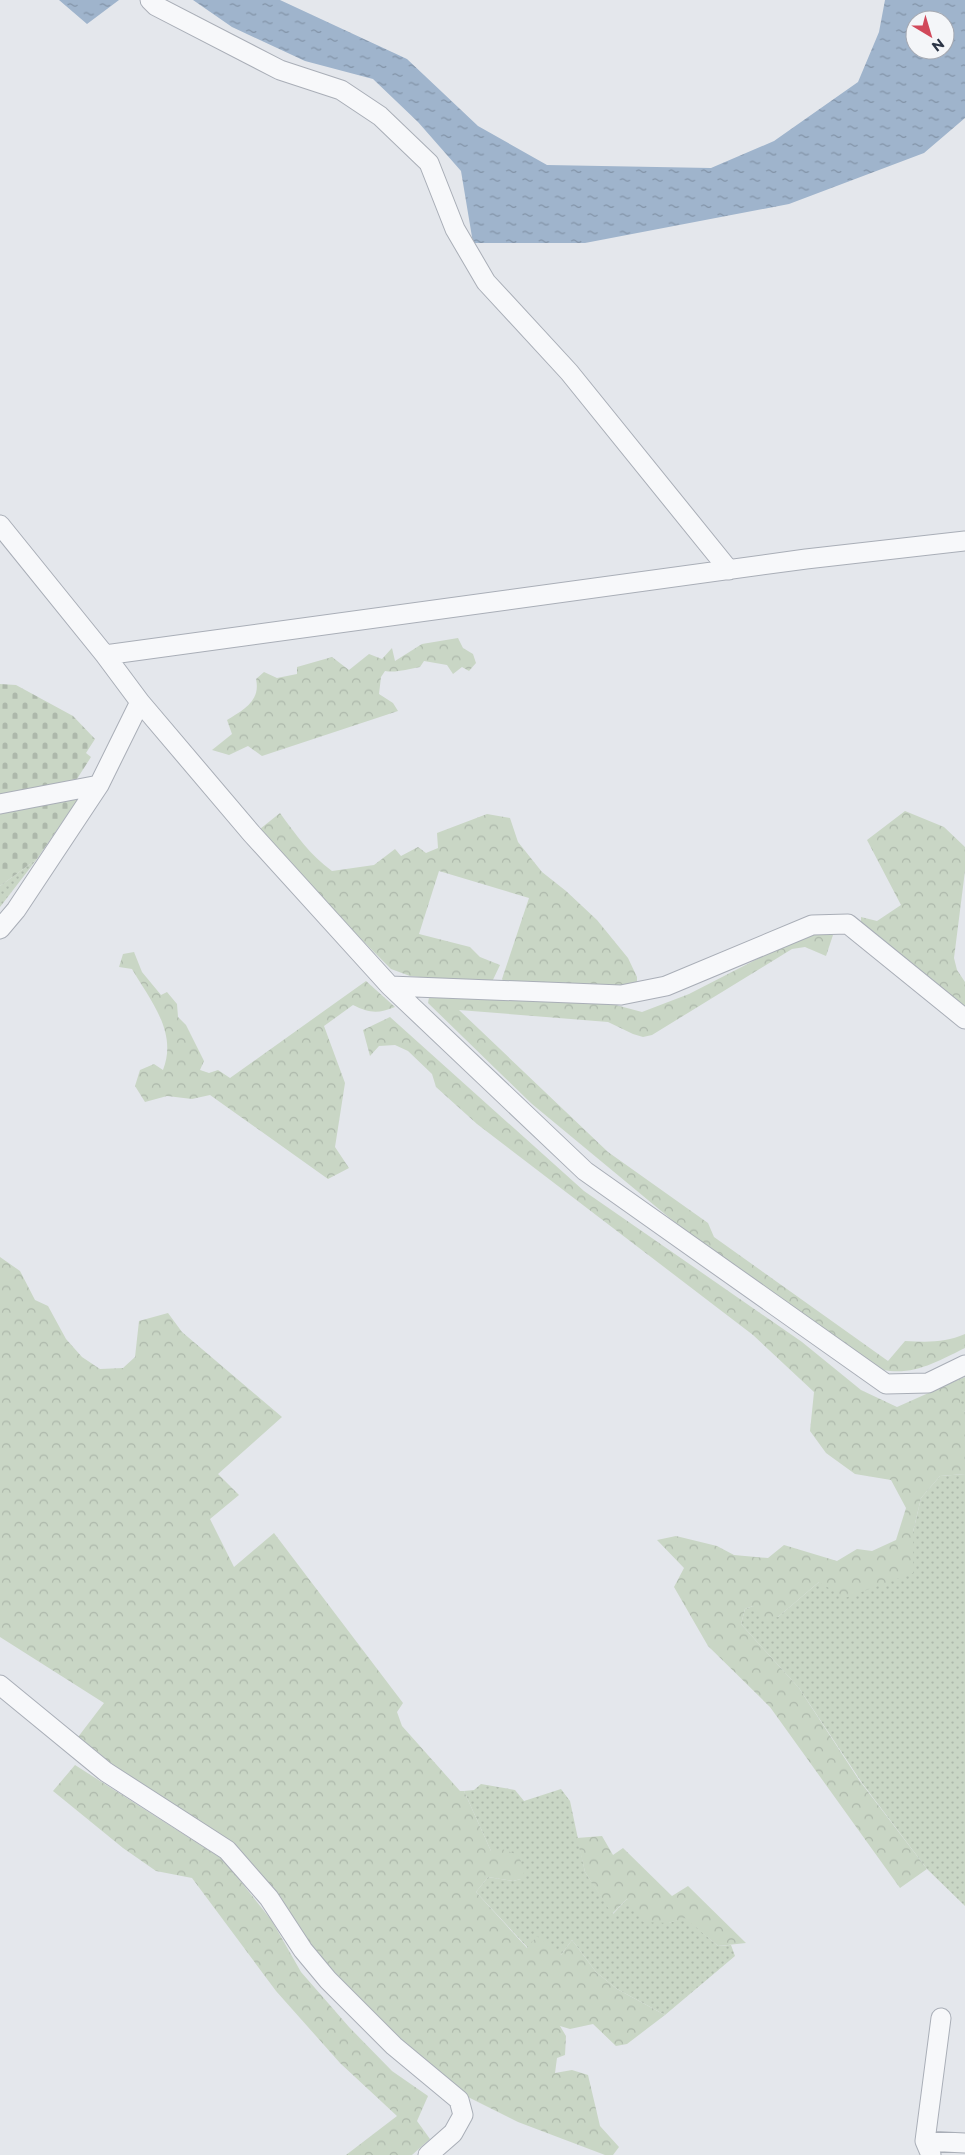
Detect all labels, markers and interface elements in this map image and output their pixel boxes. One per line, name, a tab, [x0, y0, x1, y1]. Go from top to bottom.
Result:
north arrow	[905, 10, 955, 60]
text: N	[928, 35, 948, 56]

